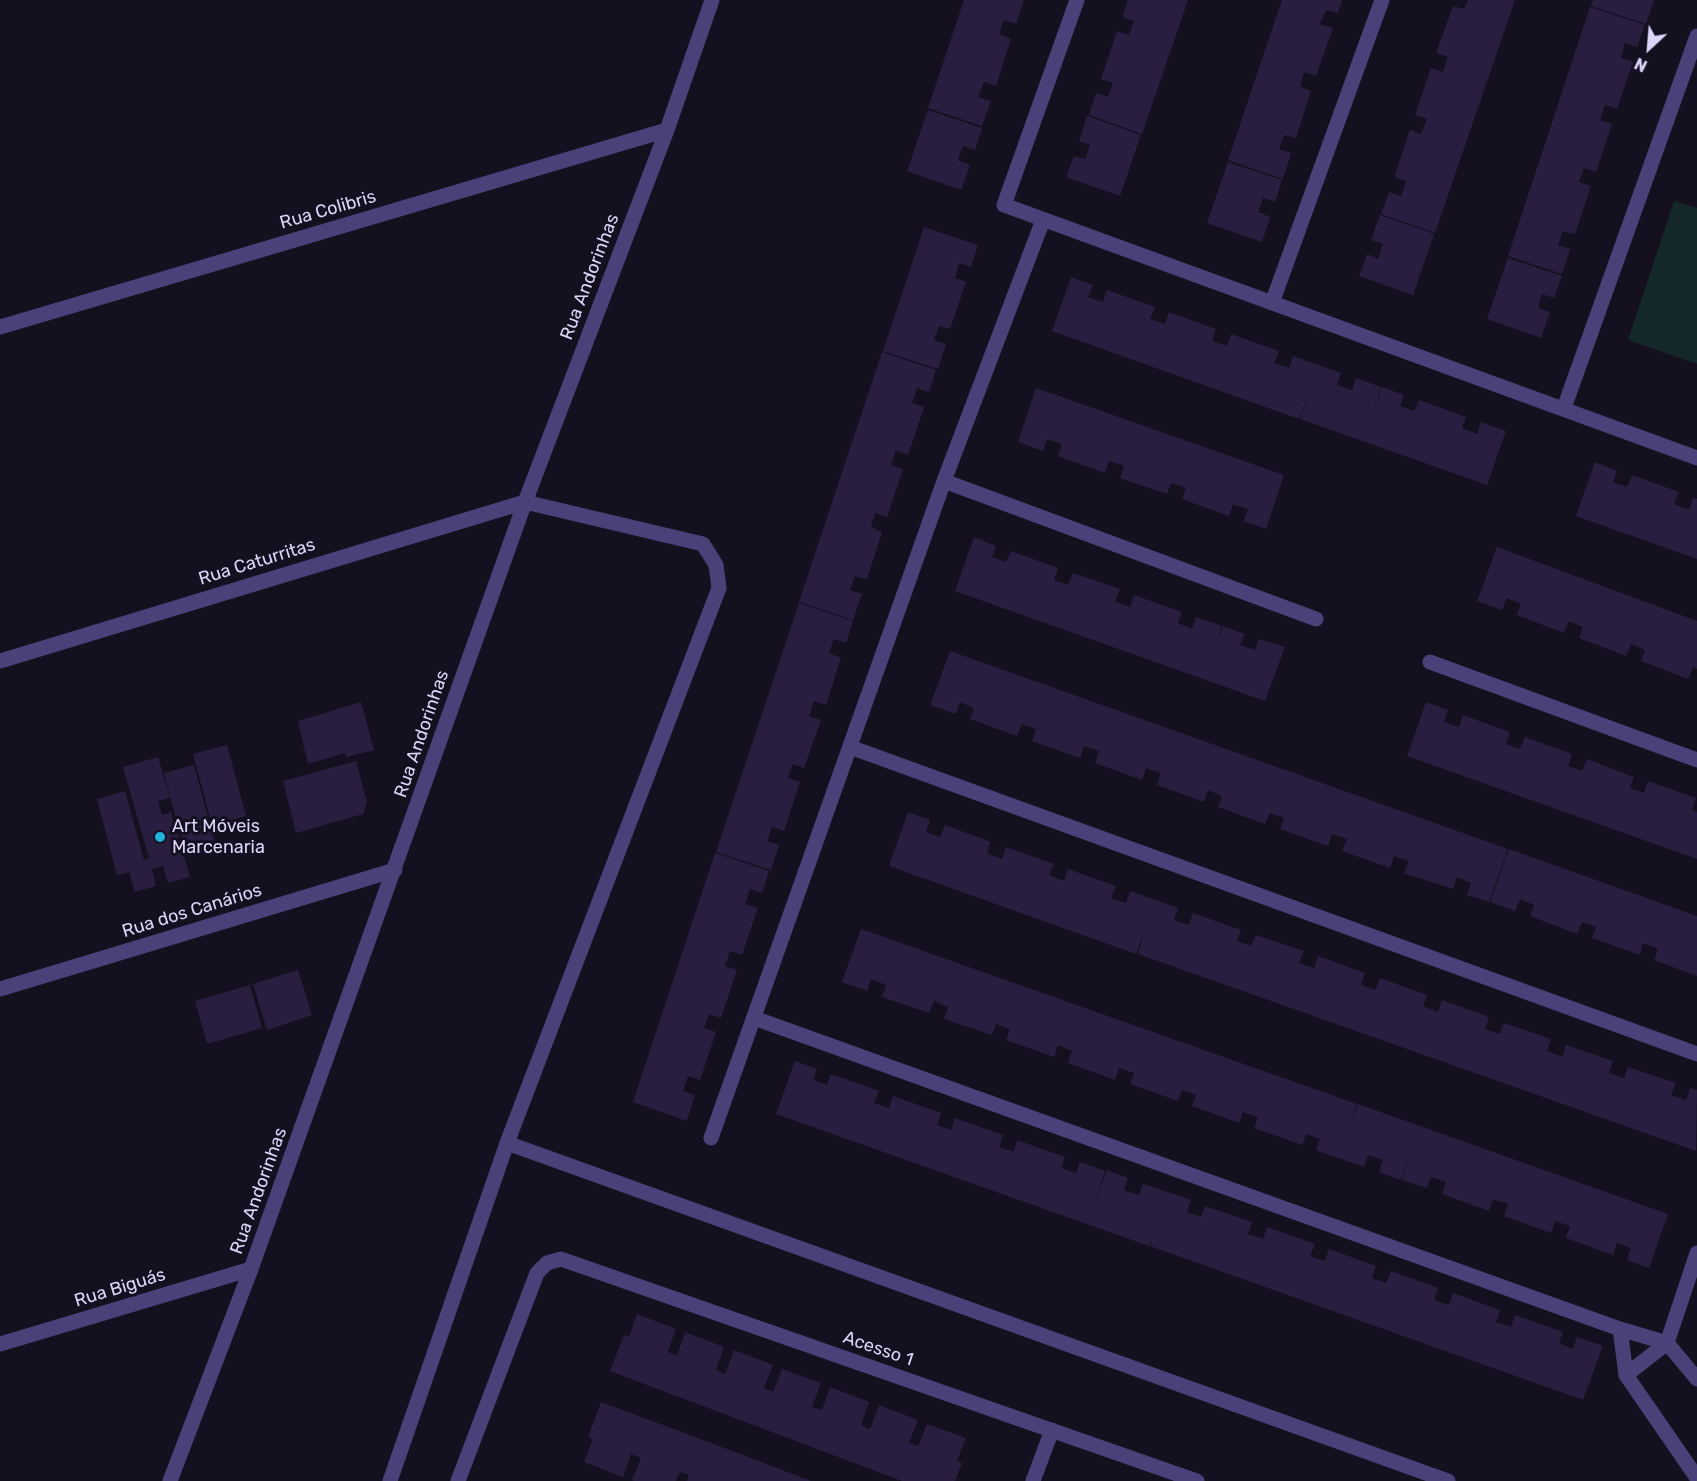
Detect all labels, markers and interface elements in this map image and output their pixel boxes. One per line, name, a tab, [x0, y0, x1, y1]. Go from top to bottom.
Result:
north arrow	[1619, 18, 1679, 78]
text: N	[1632, 54, 1650, 76]
street label: Rua Colibris	[277, 186, 379, 234]
street label: Rua Andorinhas	[556, 211, 624, 343]
street label: Rua Caturritas	[196, 534, 318, 590]
street label: Rua Andorinhas	[390, 668, 454, 800]
place label: Art Móveis Marcenaria	[172, 816, 265, 858]
marker: Art Móveis Marcenaria	[153, 830, 167, 844]
street label: Rua dos Canários	[119, 879, 265, 943]
street label: Rua Andorinhas	[226, 1125, 292, 1257]
street label: Rua Biguás	[72, 1264, 168, 1312]
street label: Acesso 1	[840, 1327, 916, 1371]

